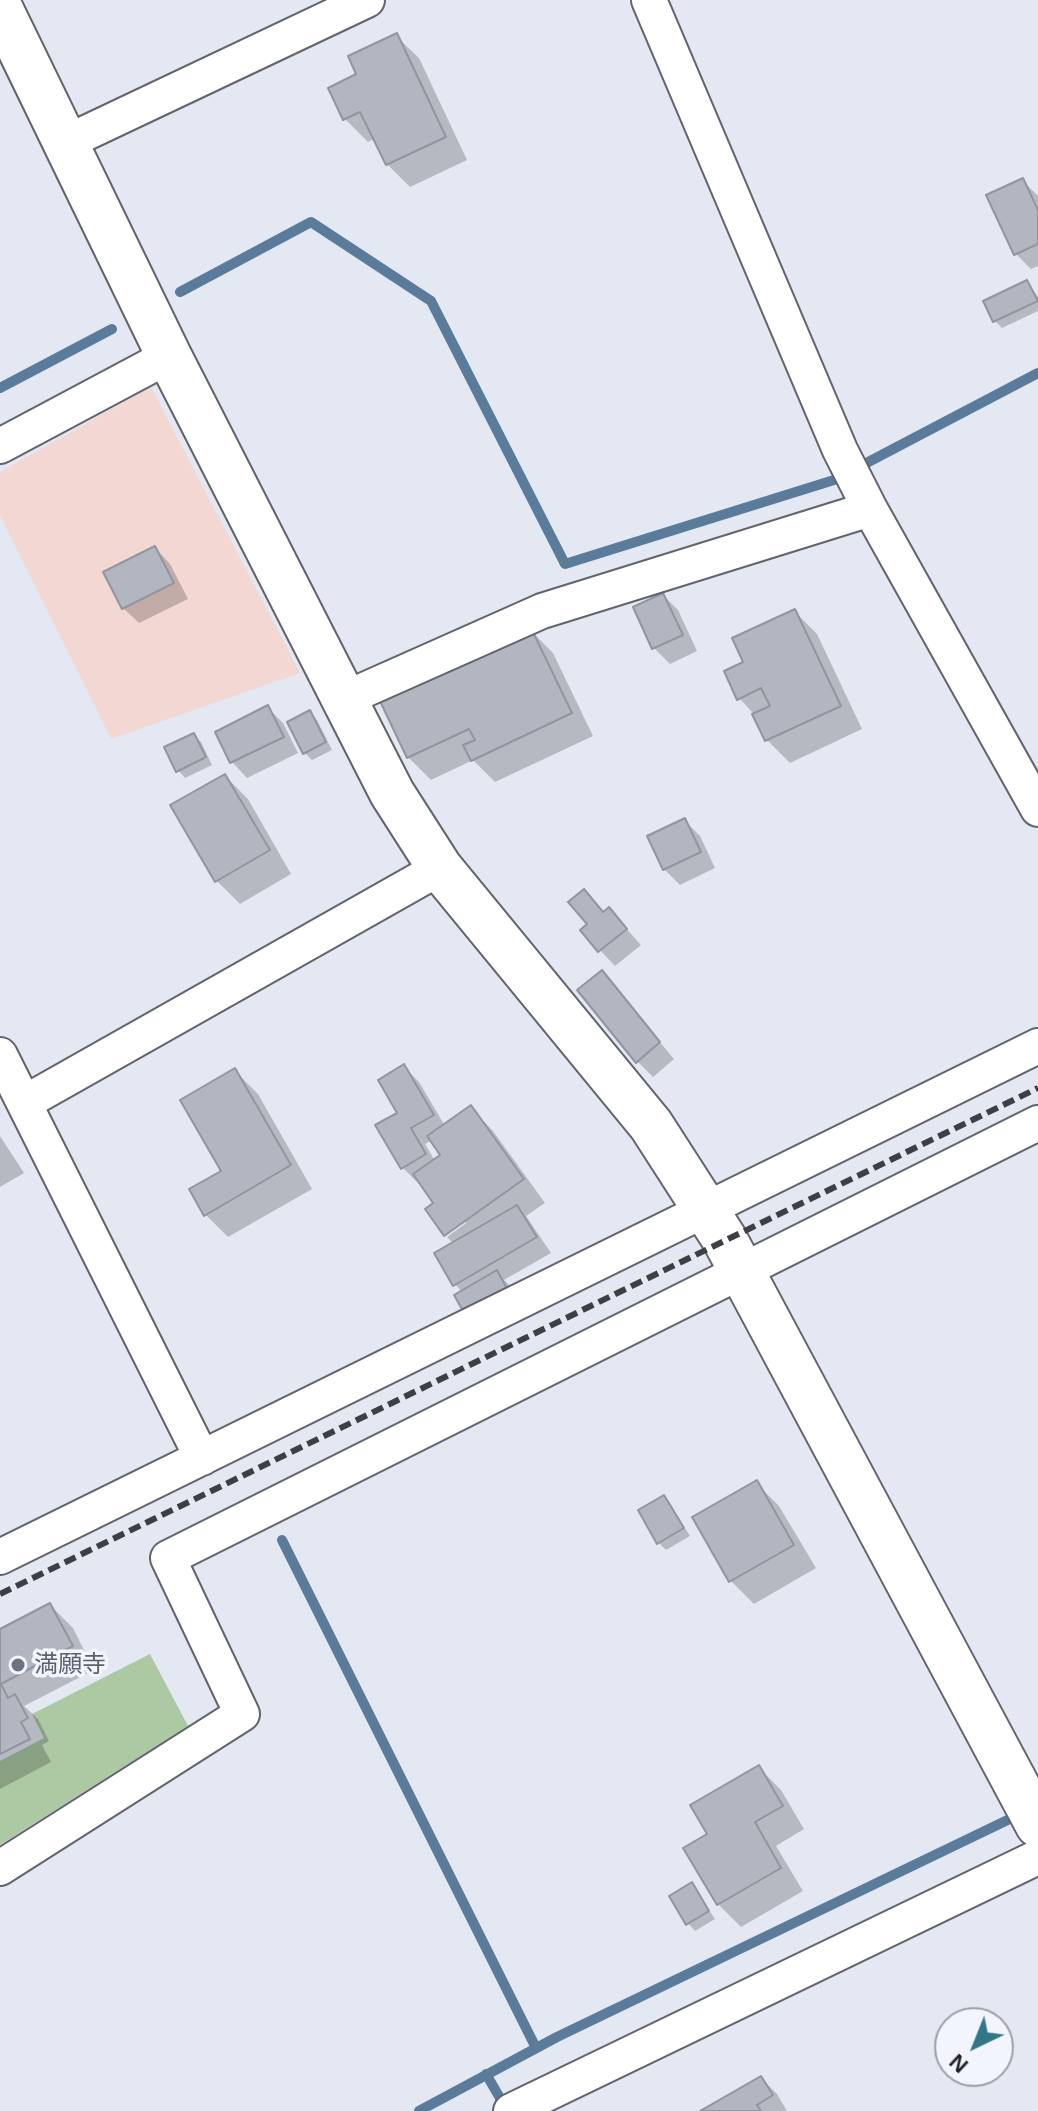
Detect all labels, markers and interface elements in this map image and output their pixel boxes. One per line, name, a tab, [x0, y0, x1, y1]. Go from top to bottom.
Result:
place label: 満願寺	[34, 1651, 106, 1679]
marker: 満願寺	[9, 1656, 27, 1674]
north arrow	[934, 2007, 1014, 2087]
text: N	[944, 2049, 973, 2078]

